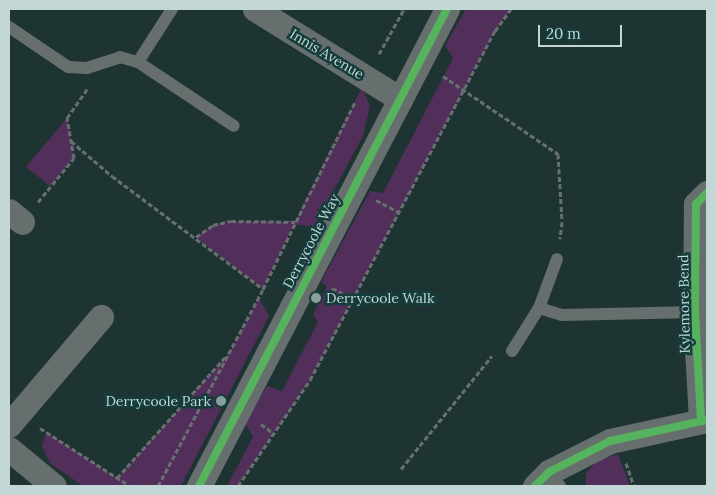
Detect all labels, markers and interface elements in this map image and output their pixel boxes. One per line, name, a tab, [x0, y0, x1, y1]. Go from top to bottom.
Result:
scale bar	[541, 15, 625, 47]
text: 20 m	[546, 24, 581, 43]
street label: Innis Avenue	[287, 25, 367, 83]
street label: Derrycoole Way	[279, 191, 343, 291]
street label: Kylemore Bend	[675, 254, 693, 354]
place label: Derrycoole Walk	[326, 290, 434, 306]
marker: Derrycoole Walk	[310, 292, 322, 304]
place label: Derrycoole Park	[105, 393, 211, 409]
marker: Derrycoole Park	[215, 395, 227, 407]

